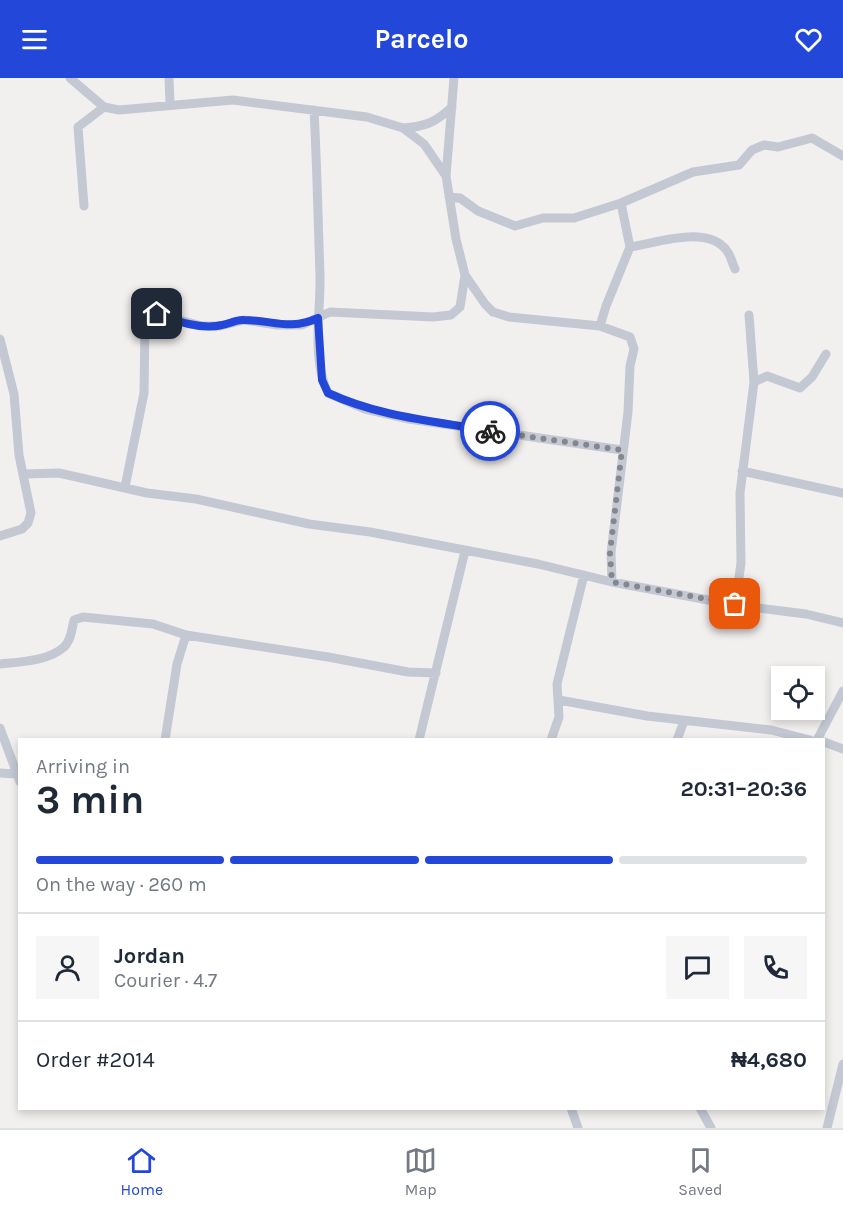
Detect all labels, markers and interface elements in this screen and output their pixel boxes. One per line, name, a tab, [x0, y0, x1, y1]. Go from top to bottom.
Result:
icon: menu	[18, 23, 51, 56]
text: Parcelo	[374, 23, 469, 55]
icon: heart	[792, 23, 825, 56]
pin	[131, 288, 182, 339]
icon: home	[140, 297, 173, 330]
courier	[460, 401, 520, 461]
icon: bike	[474, 415, 507, 448]
pin	[709, 578, 760, 629]
icon: bag	[718, 587, 751, 620]
map controls	[771, 666, 825, 720]
button: locate	[771, 666, 825, 720]
text: Arriving in	[36, 755, 130, 778]
text: 20:31–20:36	[681, 776, 807, 802]
text: 3 min	[36, 777, 144, 823]
text: On the way · 260 m	[36, 873, 207, 896]
button: person	[36, 936, 99, 999]
button: chat	[666, 936, 729, 999]
button: phone	[744, 936, 807, 999]
text: Jordan	[114, 943, 185, 969]
text: Courier · 4.7	[114, 969, 217, 992]
text: Order #2014	[36, 1047, 155, 1073]
text: ₦4,680	[731, 1047, 807, 1073]
tab: Home	[121, 1144, 163, 1199]
tab: Map	[404, 1144, 437, 1199]
tab: Saved	[678, 1144, 722, 1199]

